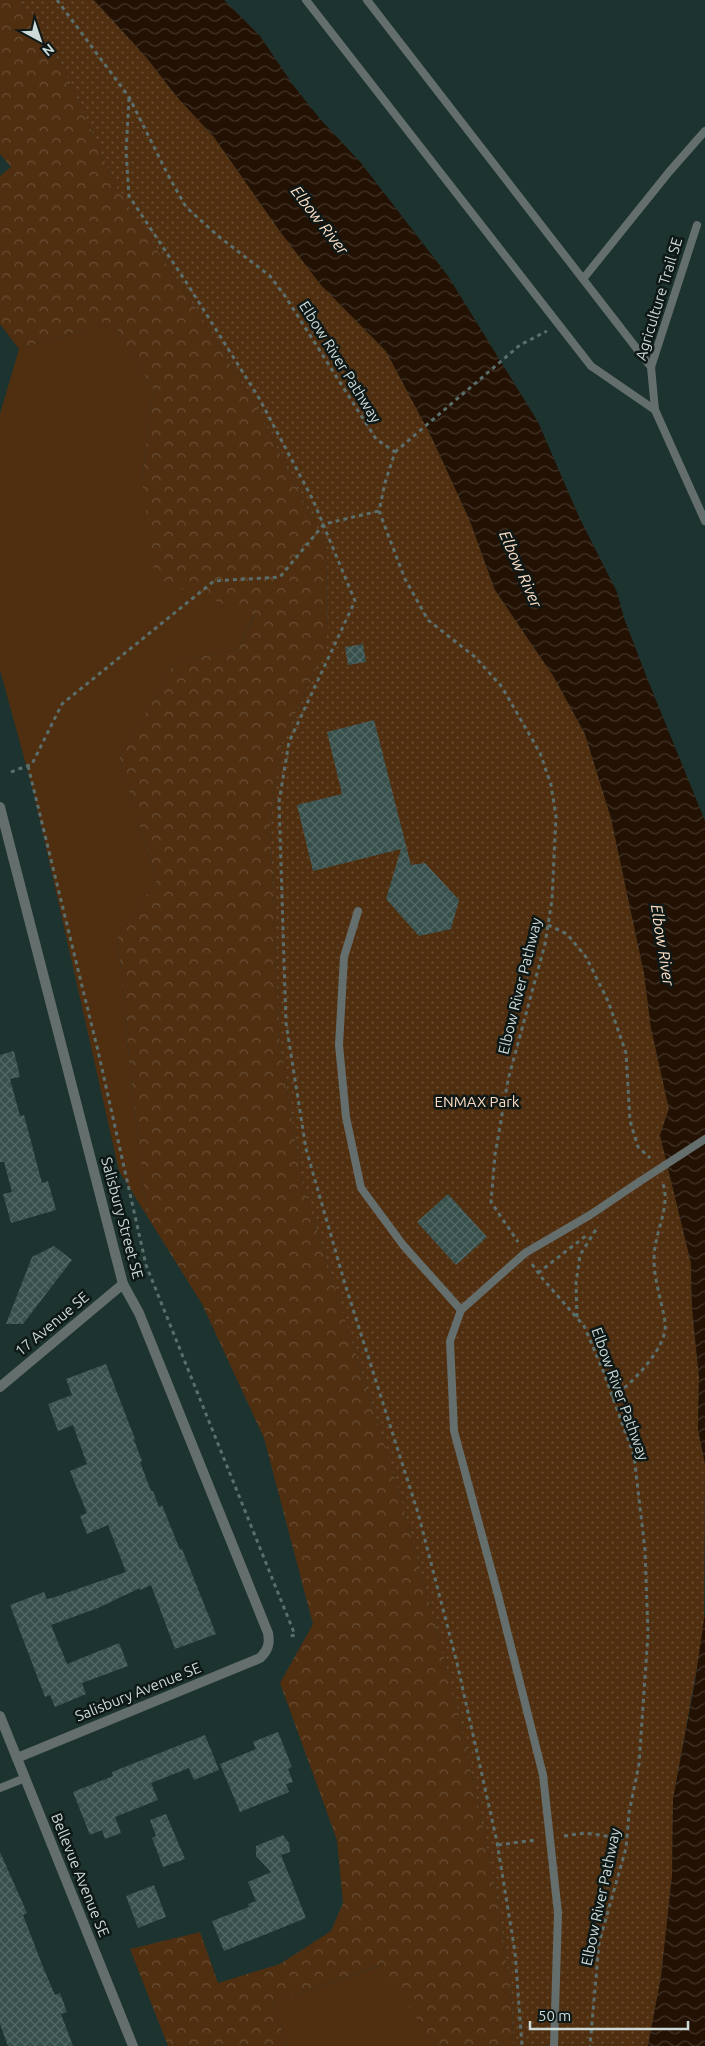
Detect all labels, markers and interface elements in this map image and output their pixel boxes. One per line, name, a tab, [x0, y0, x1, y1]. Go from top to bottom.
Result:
north arrow	[15, 15, 65, 65]
text: N	[39, 40, 58, 59]
water label: Elbow River	[288, 182, 353, 259]
street label: Agriculture Trail SE	[632, 235, 685, 362]
street label: Elbow River Pathway	[296, 298, 385, 426]
water label: Elbow River	[496, 528, 546, 611]
water label: Elbow River	[648, 903, 678, 988]
street label: Elbow River Pathway	[494, 916, 545, 1056]
park label: ENMAX Park	[435, 1093, 520, 1110]
street label: Salisbury Street SE	[98, 1155, 147, 1281]
street label: 17 Avenue SE	[12, 1288, 92, 1359]
street label: Elbow River Pathway	[589, 1325, 652, 1463]
street label: Salisbury Avenue SE	[73, 1659, 203, 1725]
street label: Bellevue Avenue SE	[48, 1811, 113, 1939]
street label: Elbow River Pathway	[578, 1827, 623, 1967]
scale bar	[530, 1998, 688, 2030]
text: 50 m	[538, 2007, 571, 2024]

